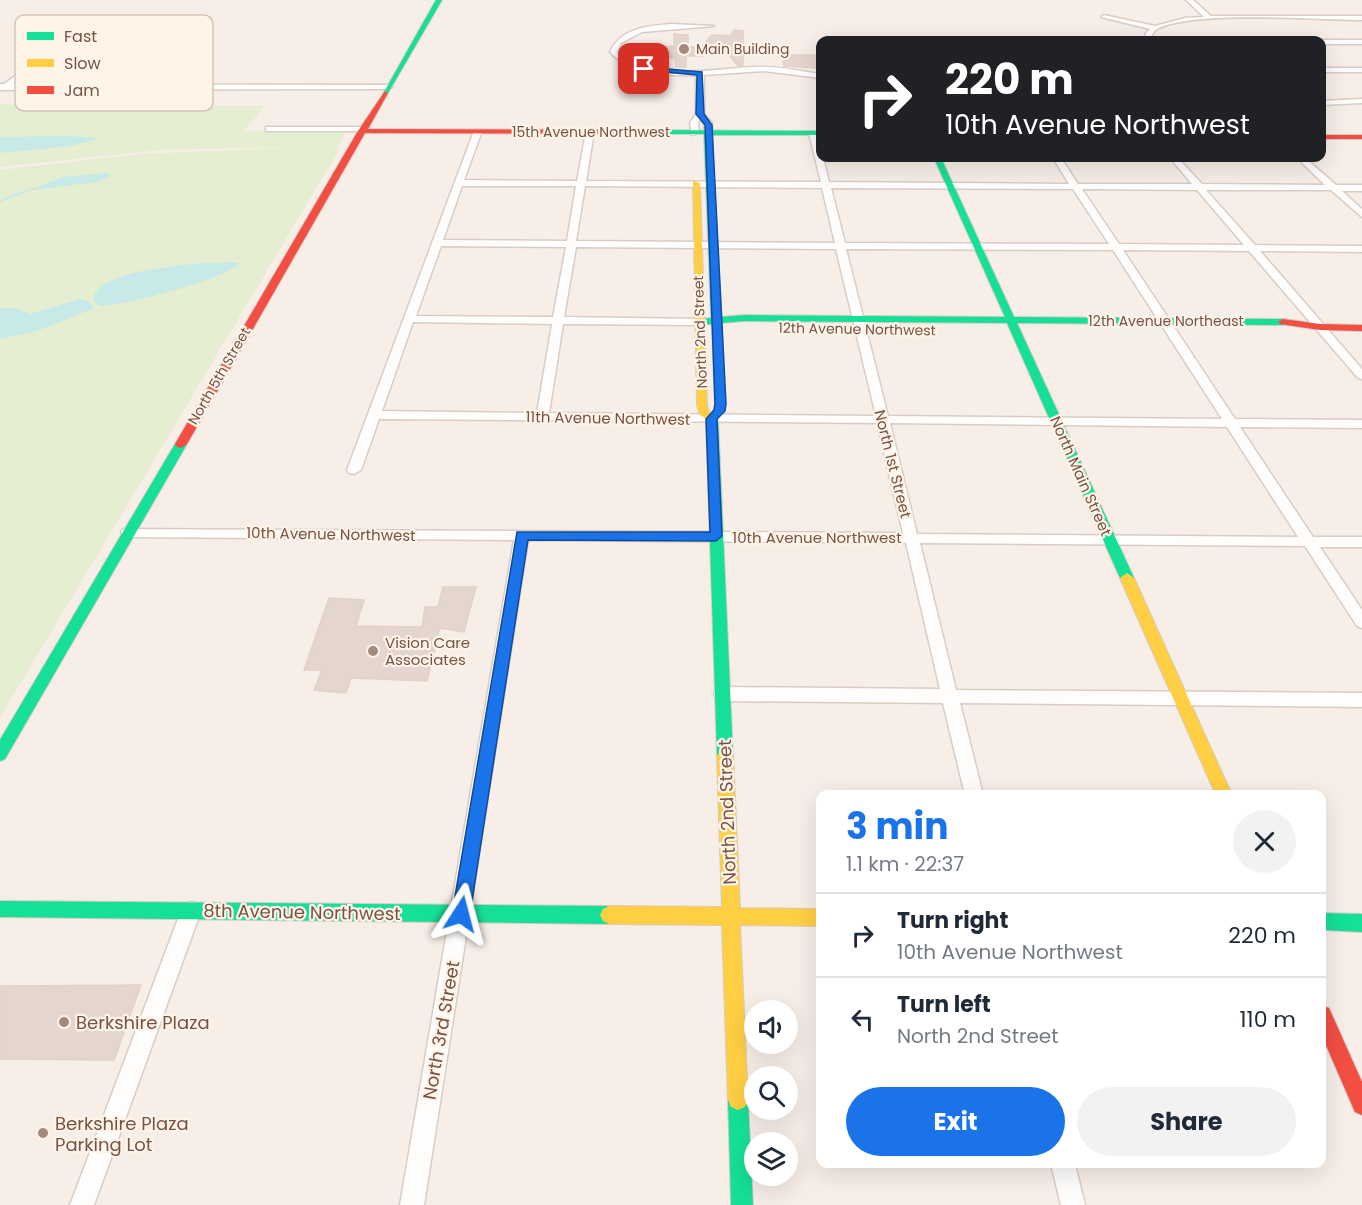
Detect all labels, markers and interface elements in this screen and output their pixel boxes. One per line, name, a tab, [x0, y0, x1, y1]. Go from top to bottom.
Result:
legend	[15, 15, 213, 111]
text: Fast	[64, 25, 97, 48]
place label: Main Building	[696, 39, 789, 59]
marker: Main Building	[677, 42, 691, 56]
pin	[618, 43, 669, 94]
text: 220 m	[945, 50, 1074, 109]
text: Slow	[64, 52, 101, 75]
icon: arrive	[627, 52, 660, 85]
icon: right	[846, 60, 924, 138]
text: Jam	[64, 79, 100, 102]
text: 10th Avenue Northwest	[945, 106, 1250, 143]
street label: 15th Avenue Northwest	[512, 122, 670, 142]
street label: North 2nd Street	[688, 275, 712, 389]
street label: 12th Avenue Northeast	[1088, 311, 1244, 331]
street label: 12th Avenue Northwest	[778, 318, 936, 340]
street label: North 5th Street	[183, 324, 255, 428]
street label: 11th Avenue Northwest	[525, 406, 691, 430]
street label: North 1st Street	[869, 408, 917, 520]
street label: North Main Street	[1045, 413, 1117, 539]
street label: 10th Avenue Northwest	[246, 522, 416, 546]
street label: 10th Avenue Northwest	[732, 527, 902, 548]
place label: Vision Care Associates	[385, 632, 470, 670]
marker: Vision Care Associates	[366, 644, 380, 658]
street label: North 2nd Street	[712, 739, 742, 885]
text: 3 min	[846, 801, 948, 852]
button: close	[1233, 810, 1296, 873]
text: 1.1 km · 22:37	[846, 850, 964, 878]
position arrow	[429, 882, 493, 946]
street label: 8th Avenue Northwest	[203, 898, 401, 926]
text: Turn right	[897, 905, 1008, 936]
icon: right	[846, 919, 879, 952]
text: 220 m	[1228, 920, 1296, 951]
text: 10th Avenue Northwest	[897, 938, 1123, 966]
street label: North 3rd Street	[416, 959, 466, 1101]
text: Turn left	[897, 989, 991, 1020]
map controls	[744, 1000, 798, 1186]
button: sound	[744, 1000, 798, 1054]
icon: left	[846, 1003, 879, 1036]
text: 110 m	[1240, 1004, 1296, 1035]
place label: Berkshire Plaza	[76, 1010, 210, 1035]
marker: Berkshire Plaza	[57, 1015, 71, 1029]
text: North 2nd Street	[897, 1022, 1058, 1050]
button: search	[744, 1066, 798, 1120]
button: Exit	[846, 1087, 1065, 1156]
button: Share	[1077, 1087, 1296, 1156]
place label: Berkshire Plaza Parking Lot	[55, 1111, 189, 1157]
marker: Berkshire Plaza Parking Lot	[36, 1126, 50, 1140]
button: layers	[744, 1132, 798, 1186]

